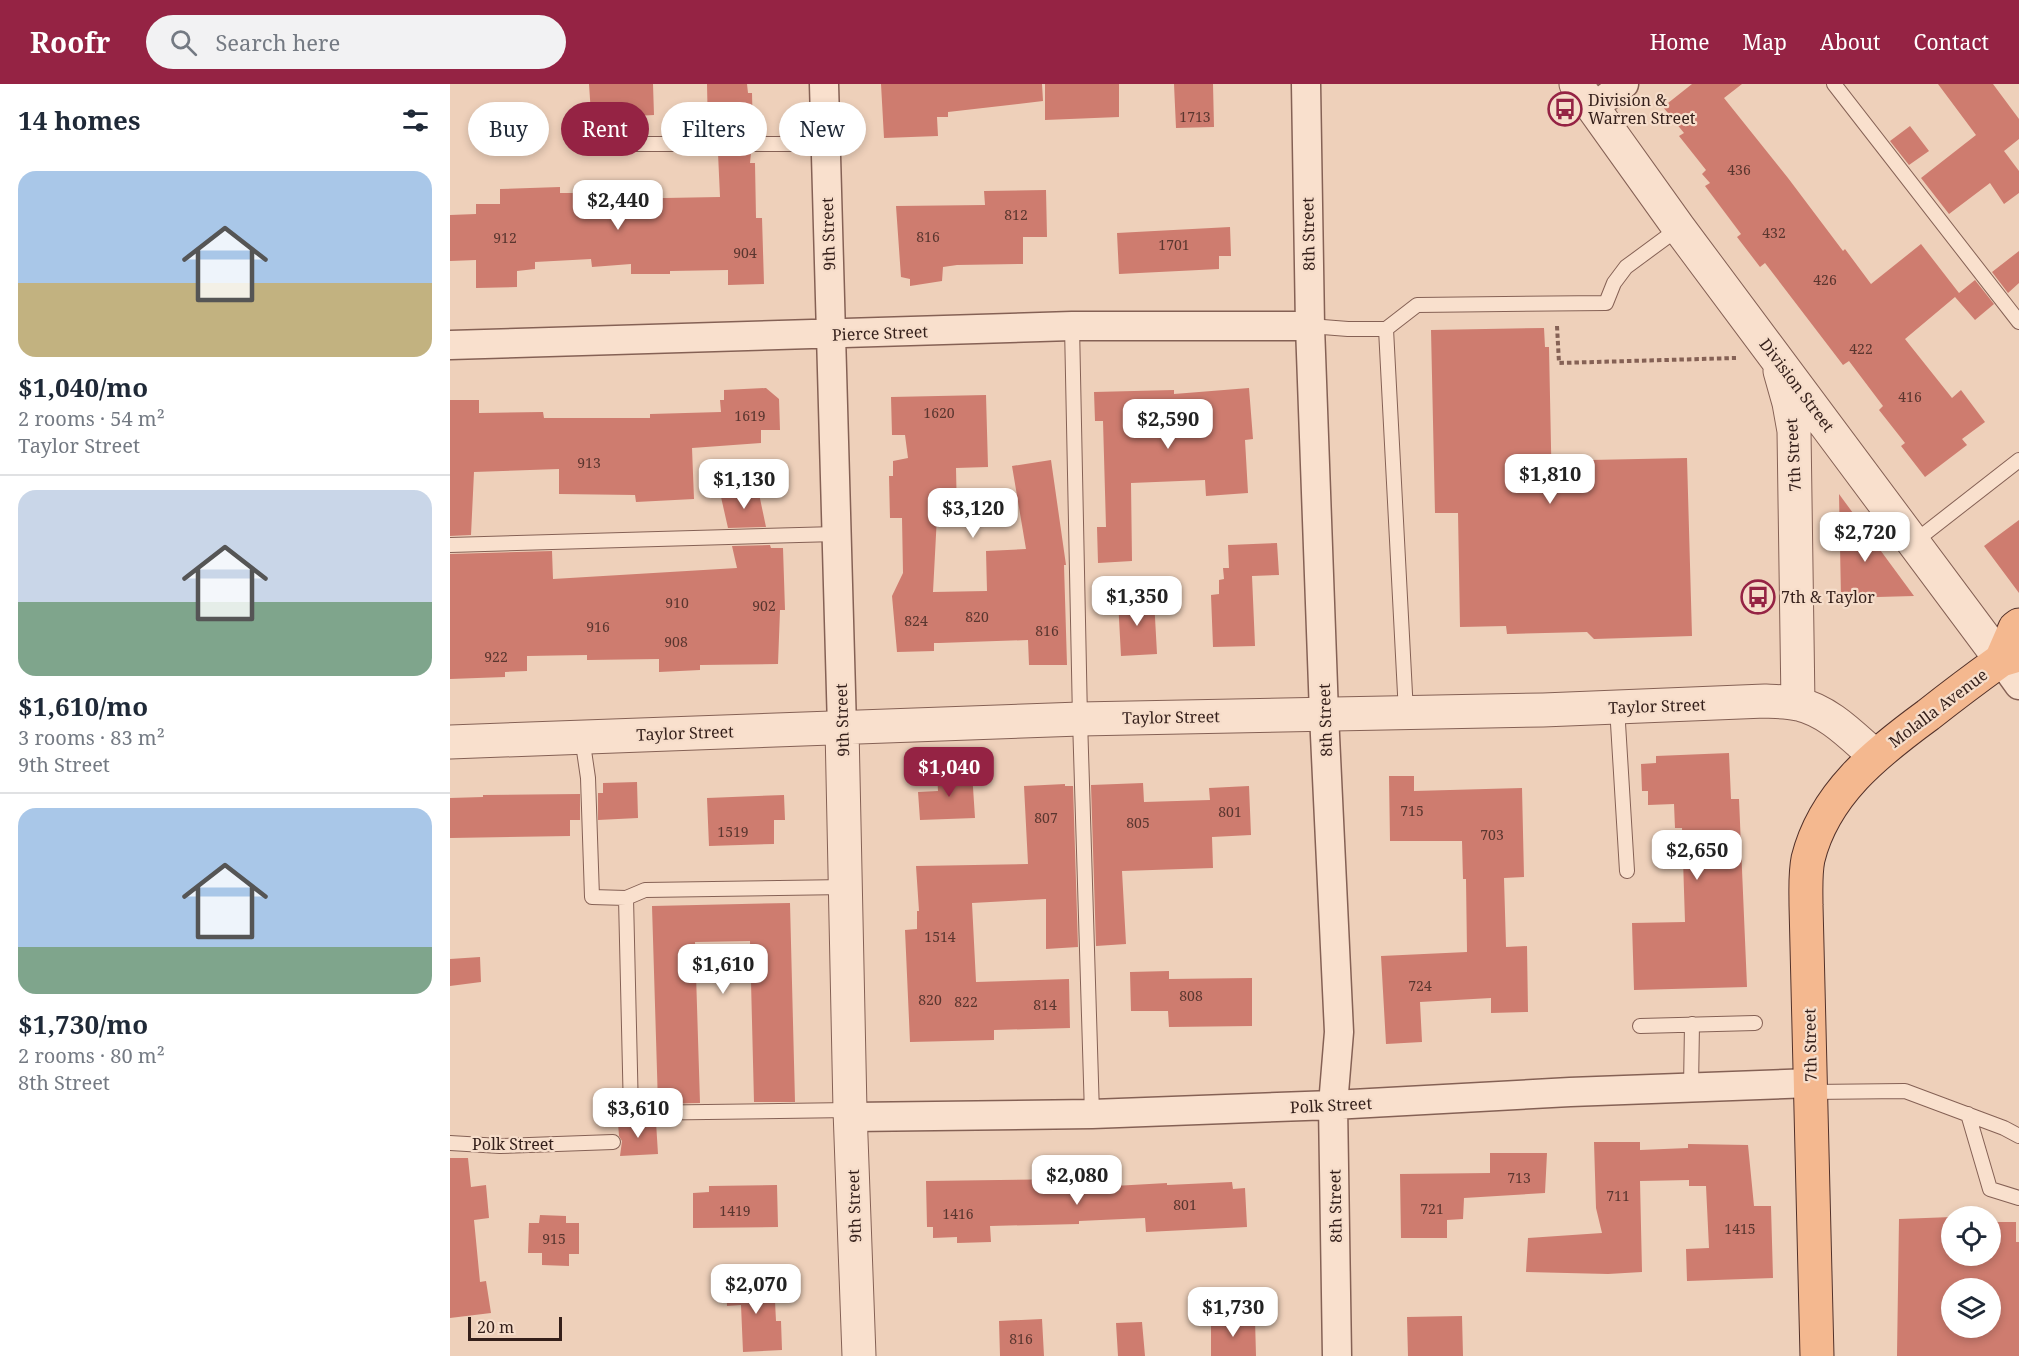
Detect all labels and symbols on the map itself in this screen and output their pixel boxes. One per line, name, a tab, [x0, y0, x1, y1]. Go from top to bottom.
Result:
place label: Division & Warren Street	[1588, 89, 1696, 129]
bus stop icon: Division & Warren Street	[1547, 91, 1583, 127]
house number: 1713	[1179, 107, 1211, 126]
house number: 436	[1727, 160, 1751, 179]
pin: $2,440	[569, 180, 667, 231]
street label: 9th Street	[816, 197, 840, 271]
street label: 8th Street	[1296, 197, 1320, 271]
house number: 812	[1004, 205, 1028, 224]
house number: 432	[1762, 223, 1786, 242]
house number: 816	[916, 227, 940, 246]
house number: 912	[493, 228, 517, 247]
house number: 1701	[1158, 235, 1190, 254]
house number: 904	[733, 243, 757, 262]
house number: 426	[1813, 270, 1837, 289]
street label: Pierce Street	[832, 320, 929, 346]
street label: Division Street	[1755, 334, 1840, 437]
house number: 422	[1849, 339, 1873, 358]
house number: 416	[1898, 387, 1922, 406]
pin: $2,590	[1119, 399, 1217, 450]
house number: 1620	[923, 403, 955, 422]
house number: 1619	[734, 406, 766, 425]
street label: 7th Street	[1780, 417, 1806, 492]
house number: 913	[577, 453, 601, 472]
pin: $1,810	[1501, 454, 1599, 505]
pin: $1,130	[695, 459, 793, 510]
pin: $3,120	[924, 488, 1022, 539]
pin: $2,720	[1816, 512, 1914, 563]
pin: $1,350	[1088, 576, 1186, 627]
bus stop icon: 7th & Taylor	[1740, 579, 1776, 615]
place label: 7th & Taylor	[1781, 586, 1875, 608]
house number: 910	[665, 593, 689, 612]
house number: 902	[752, 596, 776, 615]
house number: 820	[965, 607, 989, 626]
house number: 824	[904, 611, 928, 630]
house number: 916	[586, 617, 610, 636]
house number: 816	[1035, 621, 1059, 640]
house number: 908	[664, 632, 688, 651]
house number: 922	[484, 647, 508, 666]
street label: Molalla Avenue	[1884, 664, 1992, 752]
street label: 9th Street	[830, 683, 854, 757]
street label: 8th Street	[1313, 683, 1337, 757]
street label: Taylor Street	[1608, 693, 1707, 719]
street label: Taylor Street	[1122, 705, 1220, 729]
street label: Taylor Street	[636, 720, 735, 746]
pin: $1,040	[900, 747, 998, 798]
house number: 715	[1400, 801, 1424, 820]
house number: 801	[1218, 802, 1242, 821]
house number: 807	[1034, 808, 1058, 827]
house number: 805	[1126, 813, 1150, 832]
house number: 1519	[717, 822, 749, 841]
house number: 703	[1480, 825, 1504, 844]
pin: $2,650	[1648, 830, 1746, 881]
house number: 1514	[924, 927, 956, 946]
pin: $1,610	[674, 944, 772, 995]
house number: 724	[1408, 976, 1432, 995]
house number: 808	[1179, 986, 1203, 1005]
house number: 820	[918, 990, 942, 1009]
house number: 822	[954, 992, 978, 1011]
house number: 814	[1033, 995, 1057, 1014]
street label: 7th Street	[1798, 1008, 1822, 1082]
pin: $3,610	[589, 1088, 687, 1139]
street label: Polk Street	[1289, 1092, 1373, 1118]
street label: Polk Street	[472, 1133, 554, 1155]
pin: $2,080	[1028, 1155, 1126, 1206]
house number: 713	[1507, 1168, 1531, 1187]
street label: 9th Street	[842, 1169, 866, 1243]
street label: 8th Street	[1323, 1169, 1347, 1243]
house number: 711	[1606, 1186, 1630, 1205]
house number: 801	[1173, 1195, 1197, 1214]
house number: 721	[1420, 1199, 1444, 1218]
house number: 1419	[719, 1201, 751, 1220]
house number: 1416	[942, 1204, 974, 1223]
house number: 1415	[1724, 1219, 1756, 1238]
house number: 915	[542, 1229, 566, 1248]
pin: $2,070	[707, 1264, 805, 1315]
pin: $1,730	[1184, 1287, 1282, 1338]
scale bar	[468, 1314, 562, 1342]
house number: 816	[1009, 1329, 1033, 1348]

